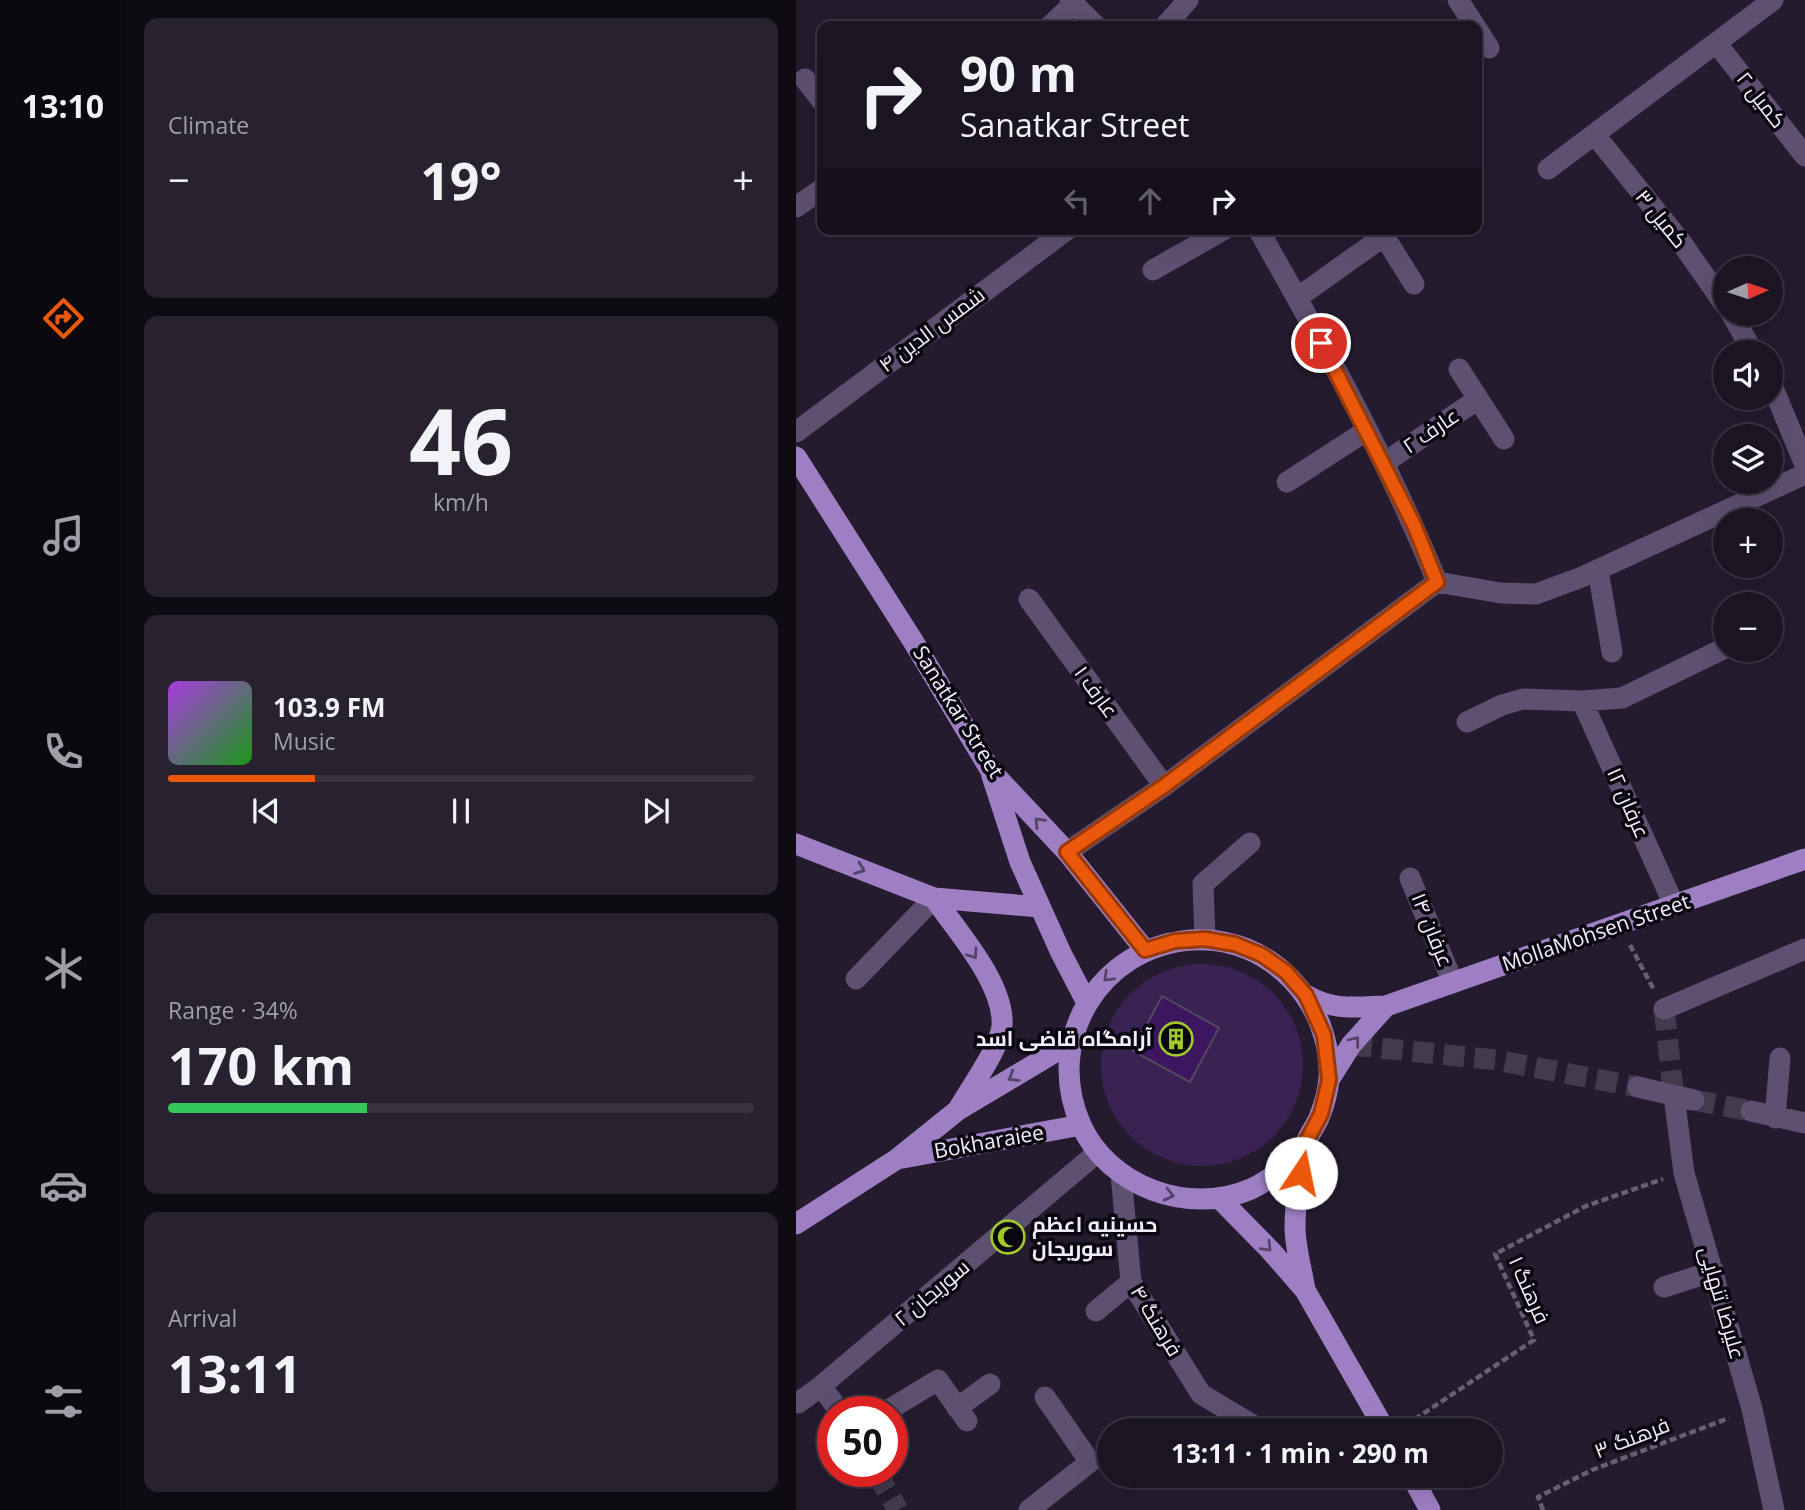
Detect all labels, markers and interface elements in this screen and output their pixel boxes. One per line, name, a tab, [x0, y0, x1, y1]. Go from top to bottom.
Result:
text: 90 m	[960, 40, 1077, 106]
icon: right	[845, 49, 936, 140]
street label: کمیل ۲	[1731, 65, 1793, 133]
text: 13:10	[22, 84, 104, 127]
text: Sanatkar Street	[960, 103, 1190, 146]
text: Climate	[168, 109, 249, 141]
text: 19°	[420, 144, 502, 215]
text: −	[168, 153, 190, 205]
text: +	[732, 153, 754, 205]
icon: left	[1058, 182, 1096, 220]
icon: ahead	[1131, 182, 1169, 220]
icon: right	[1204, 182, 1242, 220]
street label: کمیل ۳	[1630, 183, 1694, 254]
north arrow	[1713, 256, 1783, 326]
map controls	[1713, 256, 1783, 662]
street label: شمس الدین ۴	[873, 280, 990, 378]
icon: directions	[39, 294, 88, 343]
pin	[1291, 313, 1351, 373]
icon: arrive	[1302, 324, 1340, 362]
button: sound	[1713, 340, 1783, 410]
text: 46	[409, 378, 513, 502]
street label: عارف ۲	[1397, 401, 1464, 459]
button: layers	[1713, 424, 1783, 494]
text: km/h	[433, 486, 489, 518]
button: +	[1713, 508, 1783, 578]
icon: music	[39, 511, 88, 560]
button: −	[1713, 592, 1783, 662]
street label: Sanatkar Street	[907, 640, 1011, 783]
street label: عارف ۱	[1068, 660, 1125, 723]
text: 103.9 FM	[273, 689, 385, 725]
text: Music	[273, 725, 336, 757]
icon: phone	[39, 727, 88, 776]
street label: عرفان ۱۲	[1601, 763, 1657, 842]
icon: previous	[247, 792, 285, 830]
icon: pause	[442, 792, 480, 830]
icon: next	[637, 792, 675, 830]
one-way arrow	[1035, 817, 1048, 830]
one-way arrow	[853, 861, 865, 875]
street label: MollaMohsen Street	[1498, 887, 1693, 977]
street label: عرفان ۱۴	[1405, 888, 1460, 971]
icon: climate	[39, 944, 88, 993]
one-way arrow	[965, 946, 977, 959]
one-way arrow	[1103, 968, 1116, 981]
text: Range · 34%	[168, 994, 298, 1026]
building icon: آرامگاه قاضی اسد	[1157, 1020, 1195, 1058]
place label: آرامگاه قاضی اسد	[976, 1024, 1152, 1052]
text: 170 km	[168, 1029, 354, 1100]
one-way arrow	[1346, 1036, 1359, 1048]
one-way arrow	[1008, 1069, 1021, 1082]
street label: Bokharaiee	[932, 1118, 1046, 1164]
position arrow	[1264, 1136, 1338, 1210]
icon: car	[39, 1161, 88, 1210]
one-way arrow	[1163, 1187, 1175, 1201]
place label: حسینیه اعظم سوریجان	[1032, 1210, 1157, 1262]
mosque icon: حسینیه اعظم سوریجان	[989, 1218, 1027, 1256]
one-way arrow	[1258, 1238, 1271, 1251]
street label: علیرضا تنهایی	[1693, 1243, 1752, 1362]
street label: فرهنگ ۱	[1503, 1251, 1557, 1328]
street label: سوریجان ۲	[888, 1253, 975, 1332]
street label: فرهنگ ۴	[1125, 1280, 1189, 1361]
text: Arrival	[168, 1302, 237, 1334]
text: 13:11	[168, 1337, 302, 1408]
icon: filters	[39, 1377, 88, 1426]
speed limit sign: 50	[817, 1396, 908, 1487]
street label: فرهنگ ۳	[1590, 1410, 1673, 1464]
text: 13:11 · 1 min · 290 m	[1171, 1435, 1429, 1471]

